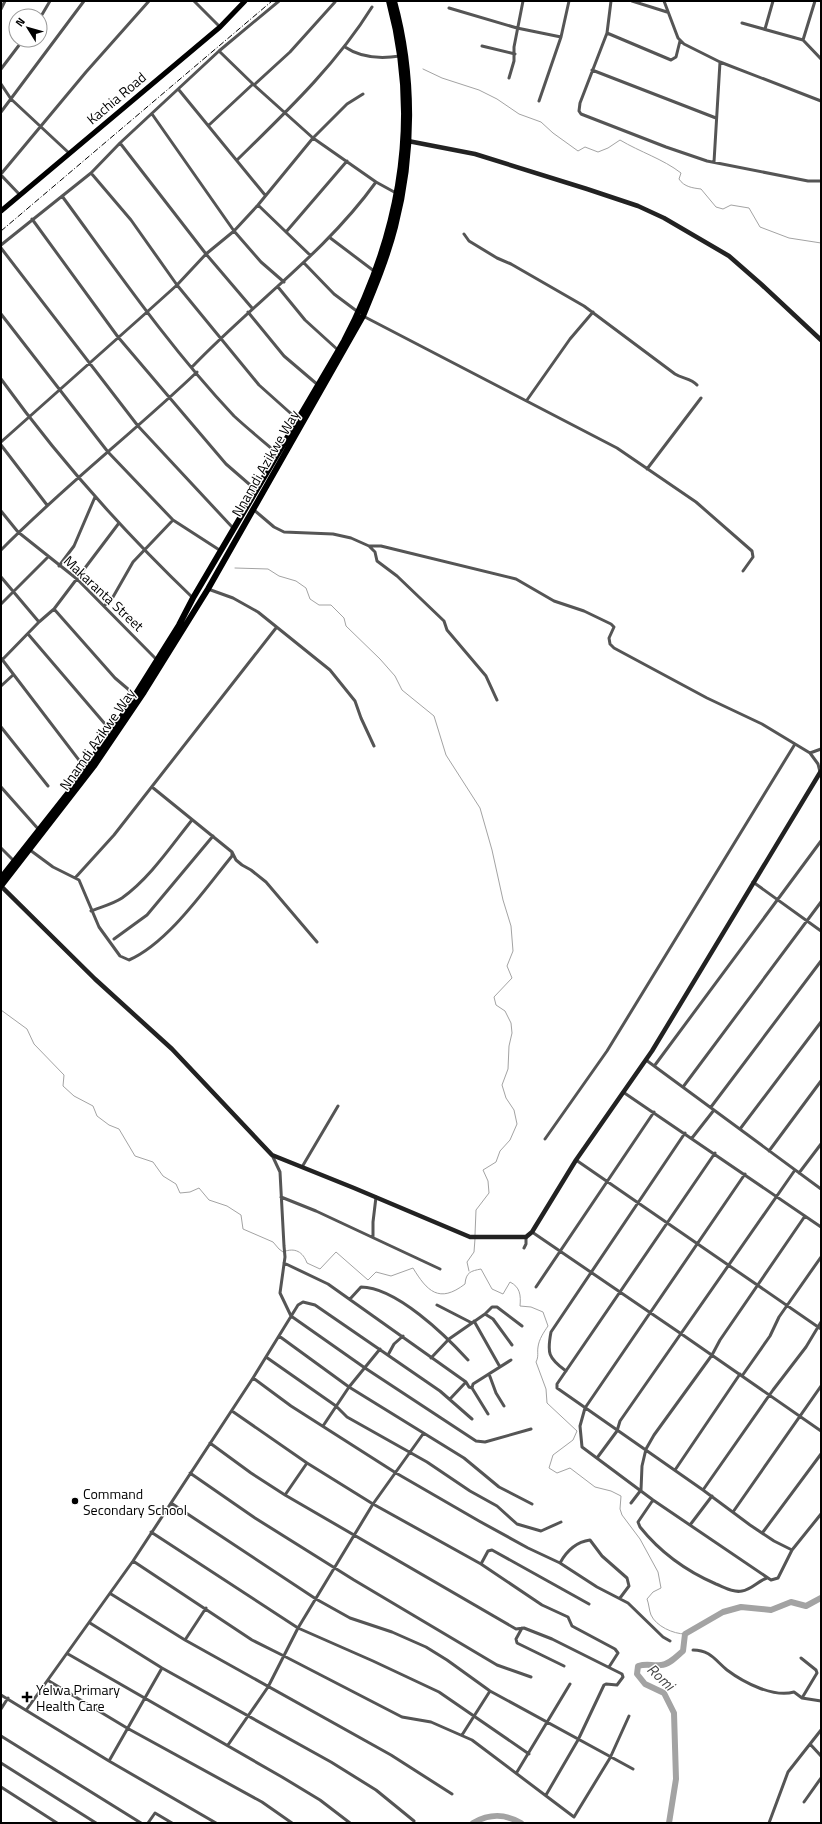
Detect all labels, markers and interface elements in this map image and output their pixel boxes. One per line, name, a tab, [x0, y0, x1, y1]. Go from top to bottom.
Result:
north arrow	[8, 8, 48, 48]
text: N	[11, 14, 29, 30]
street label: Kachia Road	[82, 67, 150, 129]
street label: Nnamdi Azikwe Way	[226, 405, 304, 520]
street label: Makaranta Street	[59, 550, 149, 636]
street label: Nnamdi Azikwe Way	[54, 683, 140, 794]
place label: Command Secondary School	[83, 1483, 187, 1520]
marker: Command Secondary School	[70, 1496, 80, 1506]
water label: Romi	[642, 1658, 681, 1697]
place label: Yelwa Primary Health Care	[36, 1679, 120, 1716]
marker: Yelwa Primary Health Care	[21, 1691, 33, 1703]

